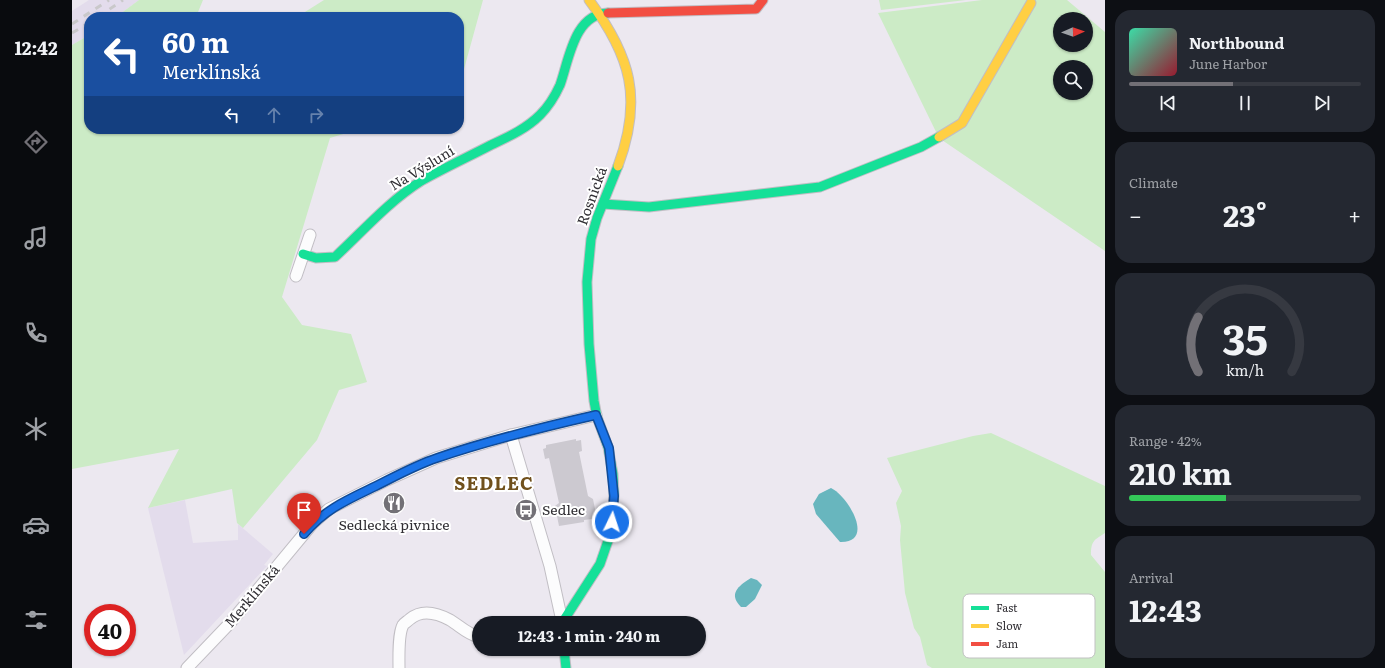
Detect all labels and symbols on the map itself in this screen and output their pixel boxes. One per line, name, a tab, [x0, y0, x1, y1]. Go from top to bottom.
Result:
north arrow	[1053, 12, 1093, 52]
street label: Na Výsluní	[385, 140, 458, 194]
street label: Rosnická	[571, 163, 611, 228]
district label: SEDLEC	[454, 469, 534, 496]
restaurant icon: Sedlecká pivnice	[381, 490, 407, 516]
pin	[287, 493, 321, 534]
bus stop icon: Sedlec	[513, 497, 539, 523]
place label: Sedlec	[542, 499, 585, 519]
position arrow	[591, 501, 633, 543]
place label: Sedlecká pivnice	[338, 514, 450, 534]
street label: Merklínská	[219, 559, 284, 631]
legend	[963, 594, 1095, 658]
text: Fast	[996, 599, 1018, 615]
speed limit sign: 40	[84, 604, 136, 656]
text: Slow	[996, 617, 1022, 633]
text: Jam	[996, 635, 1019, 651]

